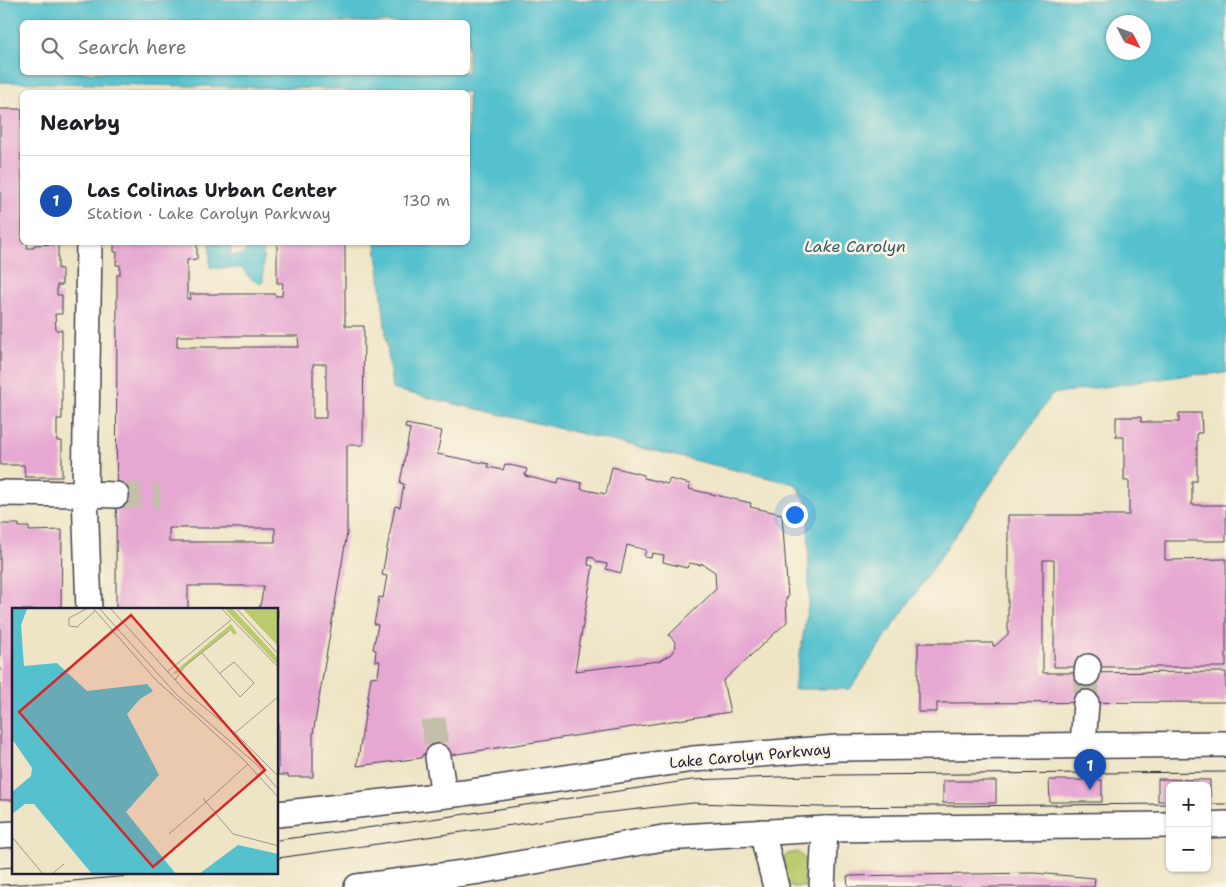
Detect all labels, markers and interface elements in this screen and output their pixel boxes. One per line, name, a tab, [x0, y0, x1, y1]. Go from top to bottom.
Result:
north arrow	[1106, 15, 1151, 60]
search box	[20, 20, 470, 75]
icon: search	[38, 34, 66, 62]
text: Search here	[78, 35, 187, 60]
text: Nearby	[40, 109, 120, 137]
text: Las Colinas Urban Center	[87, 178, 337, 203]
text: 1	[52, 190, 60, 211]
text: 130 m	[403, 190, 450, 211]
text: Station · Lake Carolyn Parkway	[87, 203, 331, 224]
water label: Lake Carolyn	[804, 236, 906, 257]
your location	[782, 502, 808, 528]
inset map	[12, 608, 279, 874]
street label: Lake Carolyn Parkway	[668, 739, 832, 773]
pin: 1	[1074, 749, 1106, 790]
map controls	[1166, 782, 1211, 872]
button: +	[1166, 782, 1211, 827]
button: −	[1166, 827, 1211, 872]

